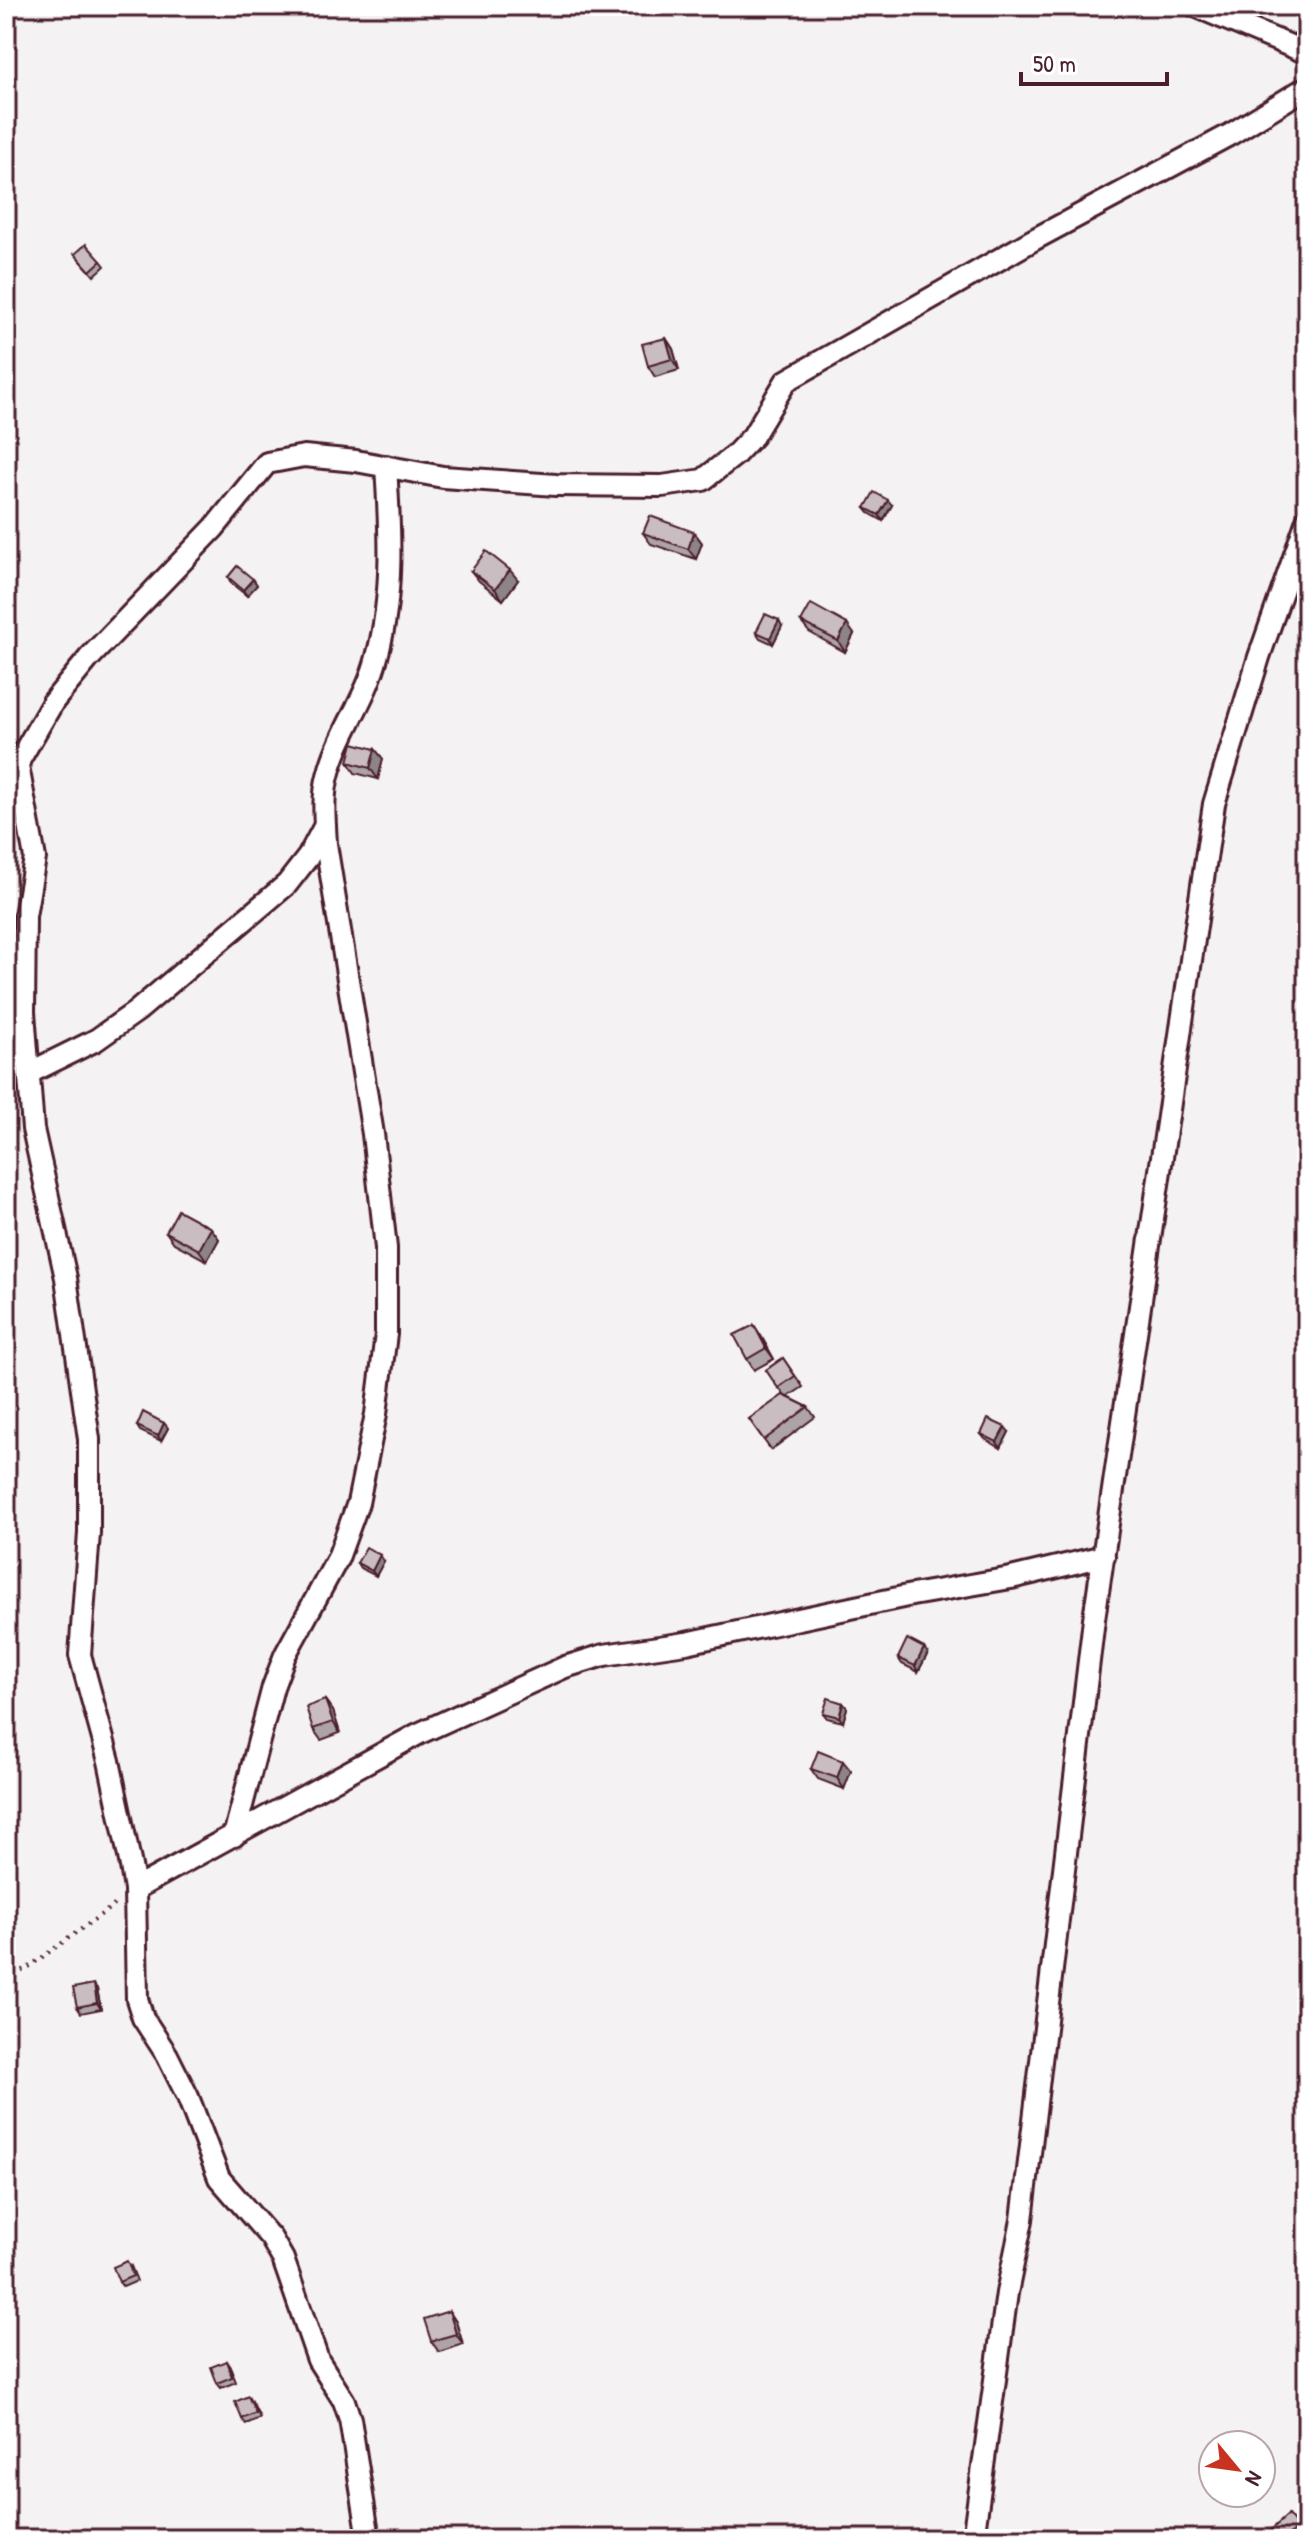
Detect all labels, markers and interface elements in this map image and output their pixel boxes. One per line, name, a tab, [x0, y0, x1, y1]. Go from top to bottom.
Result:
scale bar	[1021, 36, 1167, 86]
text: 50 m	[1033, 47, 1076, 79]
north arrow	[1197, 2429, 1277, 2509]
text: N	[1238, 2466, 1270, 2491]

